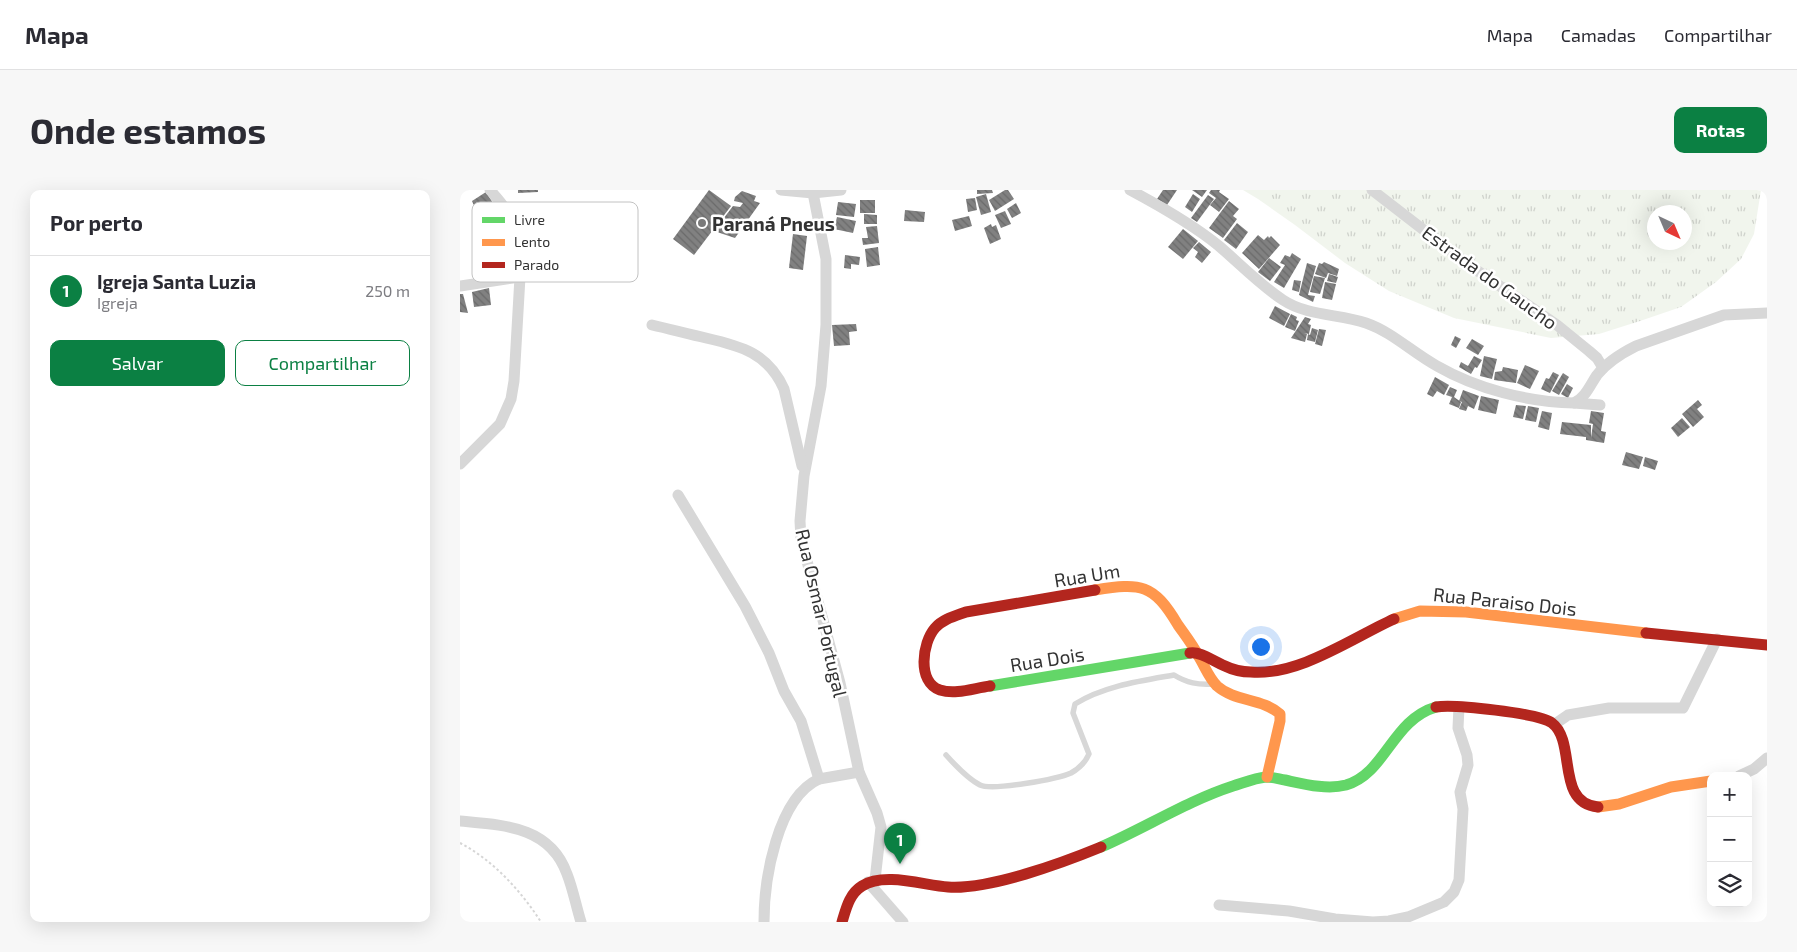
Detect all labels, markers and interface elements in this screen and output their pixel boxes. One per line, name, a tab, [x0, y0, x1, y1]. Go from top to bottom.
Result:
text: Mapa	[25, 20, 89, 49]
text: Mapa	[1487, 24, 1533, 46]
text: Camadas	[1561, 24, 1636, 46]
text: Compartilhar	[1664, 24, 1772, 46]
button: Rotas	[1674, 107, 1767, 153]
text: Onde estamos	[30, 109, 266, 151]
legend	[472, 202, 638, 282]
north arrow	[1647, 205, 1692, 250]
text: Por perto	[50, 210, 143, 235]
text: Livre	[514, 211, 545, 228]
place label: Paraná Pneus	[712, 212, 835, 235]
marker: Paraná Pneus	[696, 217, 708, 229]
street label: Estrada do Gaucho	[1418, 220, 1562, 334]
text: Lento	[514, 233, 550, 250]
text: Parado	[514, 256, 559, 273]
text: Igreja Santa Luzia	[97, 270, 256, 293]
text: 1	[63, 281, 69, 300]
text: 250 m	[365, 281, 410, 300]
text: Igreja	[97, 293, 138, 312]
button: Salvar	[50, 340, 225, 386]
button: Compartilhar	[235, 340, 410, 386]
street label: Rua Osmar Portugal	[791, 526, 853, 700]
street label: Rua Um	[1052, 558, 1122, 592]
street label: Rua Paraiso Dois	[1432, 582, 1578, 620]
your location	[1248, 634, 1274, 660]
street label: Rua Dois	[1008, 642, 1086, 676]
map controls	[1707, 772, 1752, 907]
button: +	[1707, 772, 1752, 817]
button: −	[1707, 817, 1752, 862]
pin: 1	[884, 823, 916, 864]
button: layers	[1707, 862, 1752, 907]

